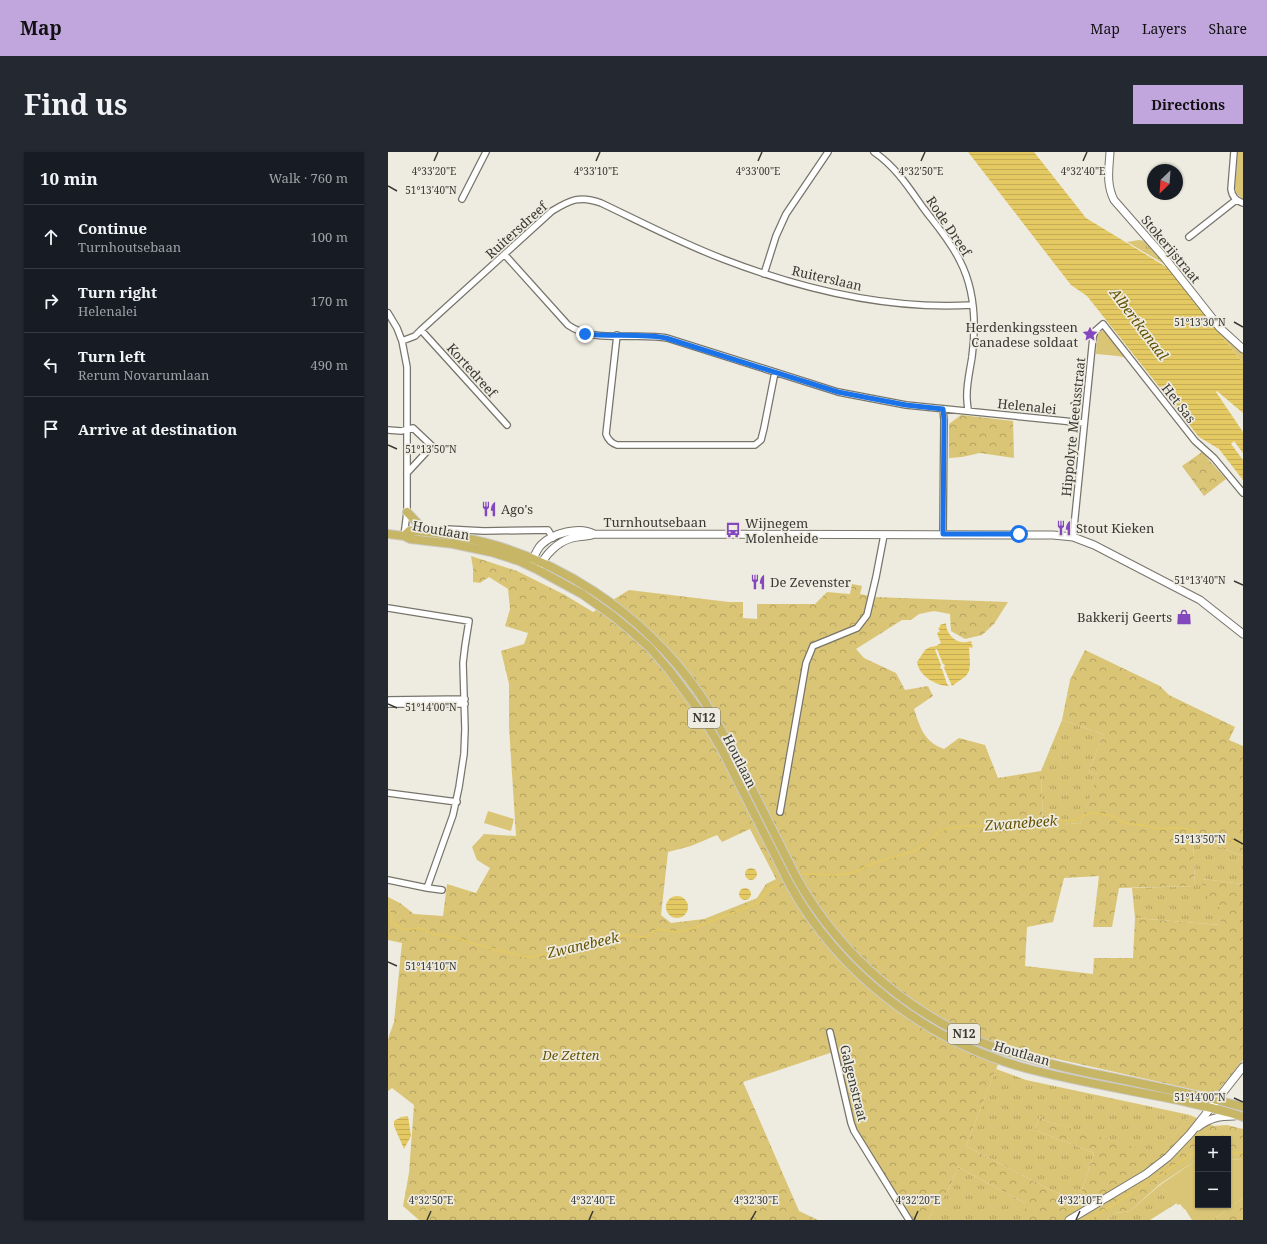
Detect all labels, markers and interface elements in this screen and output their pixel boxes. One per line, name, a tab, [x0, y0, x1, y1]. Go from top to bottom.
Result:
text: Map	[20, 15, 62, 41]
text: Map	[1090, 19, 1120, 38]
text: Layers	[1142, 19, 1187, 38]
text: Share	[1209, 19, 1247, 38]
text: Find us	[24, 85, 128, 123]
button: Directions	[1133, 85, 1243, 124]
text: 4°33'20"E	[412, 164, 456, 178]
text: 4°33'10"E	[574, 164, 618, 178]
text: 4°33'00"E	[736, 164, 780, 178]
text: 4°32'50"E	[899, 164, 943, 178]
text: 4°32'40"E	[1061, 164, 1105, 178]
north arrow	[1147, 164, 1183, 200]
text: 10 min	[40, 167, 98, 190]
text: Walk · 760 m	[269, 169, 348, 187]
text: 51°13'40"N	[405, 183, 457, 197]
street label: Rode Dreef	[922, 193, 976, 260]
street label: Ruitersdreef	[481, 197, 552, 263]
street label: Stokerijstraat	[1137, 211, 1205, 287]
text: Continue	[78, 218, 147, 238]
icon: ahead	[40, 226, 62, 248]
text: 100 m	[311, 228, 348, 246]
text: Turnhoutsebaan	[78, 238, 181, 256]
street label: Ruiterslaan	[790, 261, 864, 295]
text: Turn right	[78, 282, 157, 302]
water label: Albertkanaal	[1105, 283, 1173, 364]
icon: right	[40, 290, 62, 312]
text: 170 m	[311, 292, 348, 310]
text: Helenalei	[78, 302, 137, 320]
text: 51°13'30"N	[1174, 315, 1226, 329]
place label: Herdenkingssteen Canadese soldaat	[966, 318, 1079, 351]
route end	[576, 325, 594, 343]
place icon: Herdenkingssteen Canadese soldaat	[1081, 325, 1099, 343]
street label: Kortedreef	[443, 339, 502, 402]
text: Turn left	[78, 346, 146, 366]
icon: left	[40, 354, 62, 376]
text: 490 m	[311, 356, 348, 374]
street label: Hippolyte Meeùsstraat	[1057, 356, 1089, 498]
text: Rerum Novarumlaan	[78, 366, 210, 384]
street label: Het Sas	[1158, 380, 1200, 427]
street label: Helenalei	[997, 394, 1057, 418]
icon: arrive	[40, 418, 62, 440]
text: Arrive at destination	[78, 419, 237, 439]
text: 51°13'50"N	[405, 442, 457, 456]
restaurant icon: Ago's	[480, 500, 498, 518]
place label: Ago's	[501, 500, 533, 518]
street label: Turnhoutsebaan	[603, 513, 707, 531]
place label: Wijnegem Molenheide	[745, 514, 818, 547]
street label: Houtlaan	[411, 516, 472, 544]
restaurant icon: Stout Kieken	[1055, 519, 1073, 537]
place label: Stout Kieken	[1076, 519, 1155, 537]
bus stop icon: Wijnegem Molenheide	[724, 521, 742, 539]
route start	[1010, 525, 1028, 543]
restaurant icon: De Zevenster	[749, 573, 767, 591]
place label: De Zevenster	[770, 573, 851, 591]
text: 51°13'40"N	[1174, 573, 1226, 587]
place label: Bakkerij Geerts	[1077, 608, 1172, 626]
shop icon: Bakkerij Geerts	[1175, 608, 1193, 626]
text: 51°14'00"N	[405, 700, 457, 714]
road number: N12	[688, 708, 720, 728]
street label: Houtlaan	[719, 731, 761, 791]
water label: Zwanebeek	[983, 810, 1059, 835]
text: 51°13'50"N	[1174, 832, 1226, 846]
water label: Zwanebeek	[544, 927, 622, 962]
text: 51°14'10"N	[405, 959, 457, 973]
road number: N12	[948, 1024, 980, 1044]
street label: Houtlaan	[992, 1036, 1053, 1070]
street label: Galgenstraat	[836, 1043, 872, 1124]
park label: De Zetten	[541, 1046, 600, 1064]
text: 51°14'00"N	[1174, 1090, 1226, 1104]
map controls	[1195, 1136, 1231, 1208]
button: +	[1195, 1136, 1231, 1172]
button: −	[1195, 1172, 1231, 1208]
text: 4°32'50"E	[409, 1193, 453, 1207]
text: 4°32'40"E	[571, 1193, 615, 1207]
text: 4°32'30"E	[734, 1193, 778, 1207]
text: 4°32'20"E	[896, 1193, 940, 1207]
text: 4°32'10"E	[1058, 1193, 1102, 1207]

